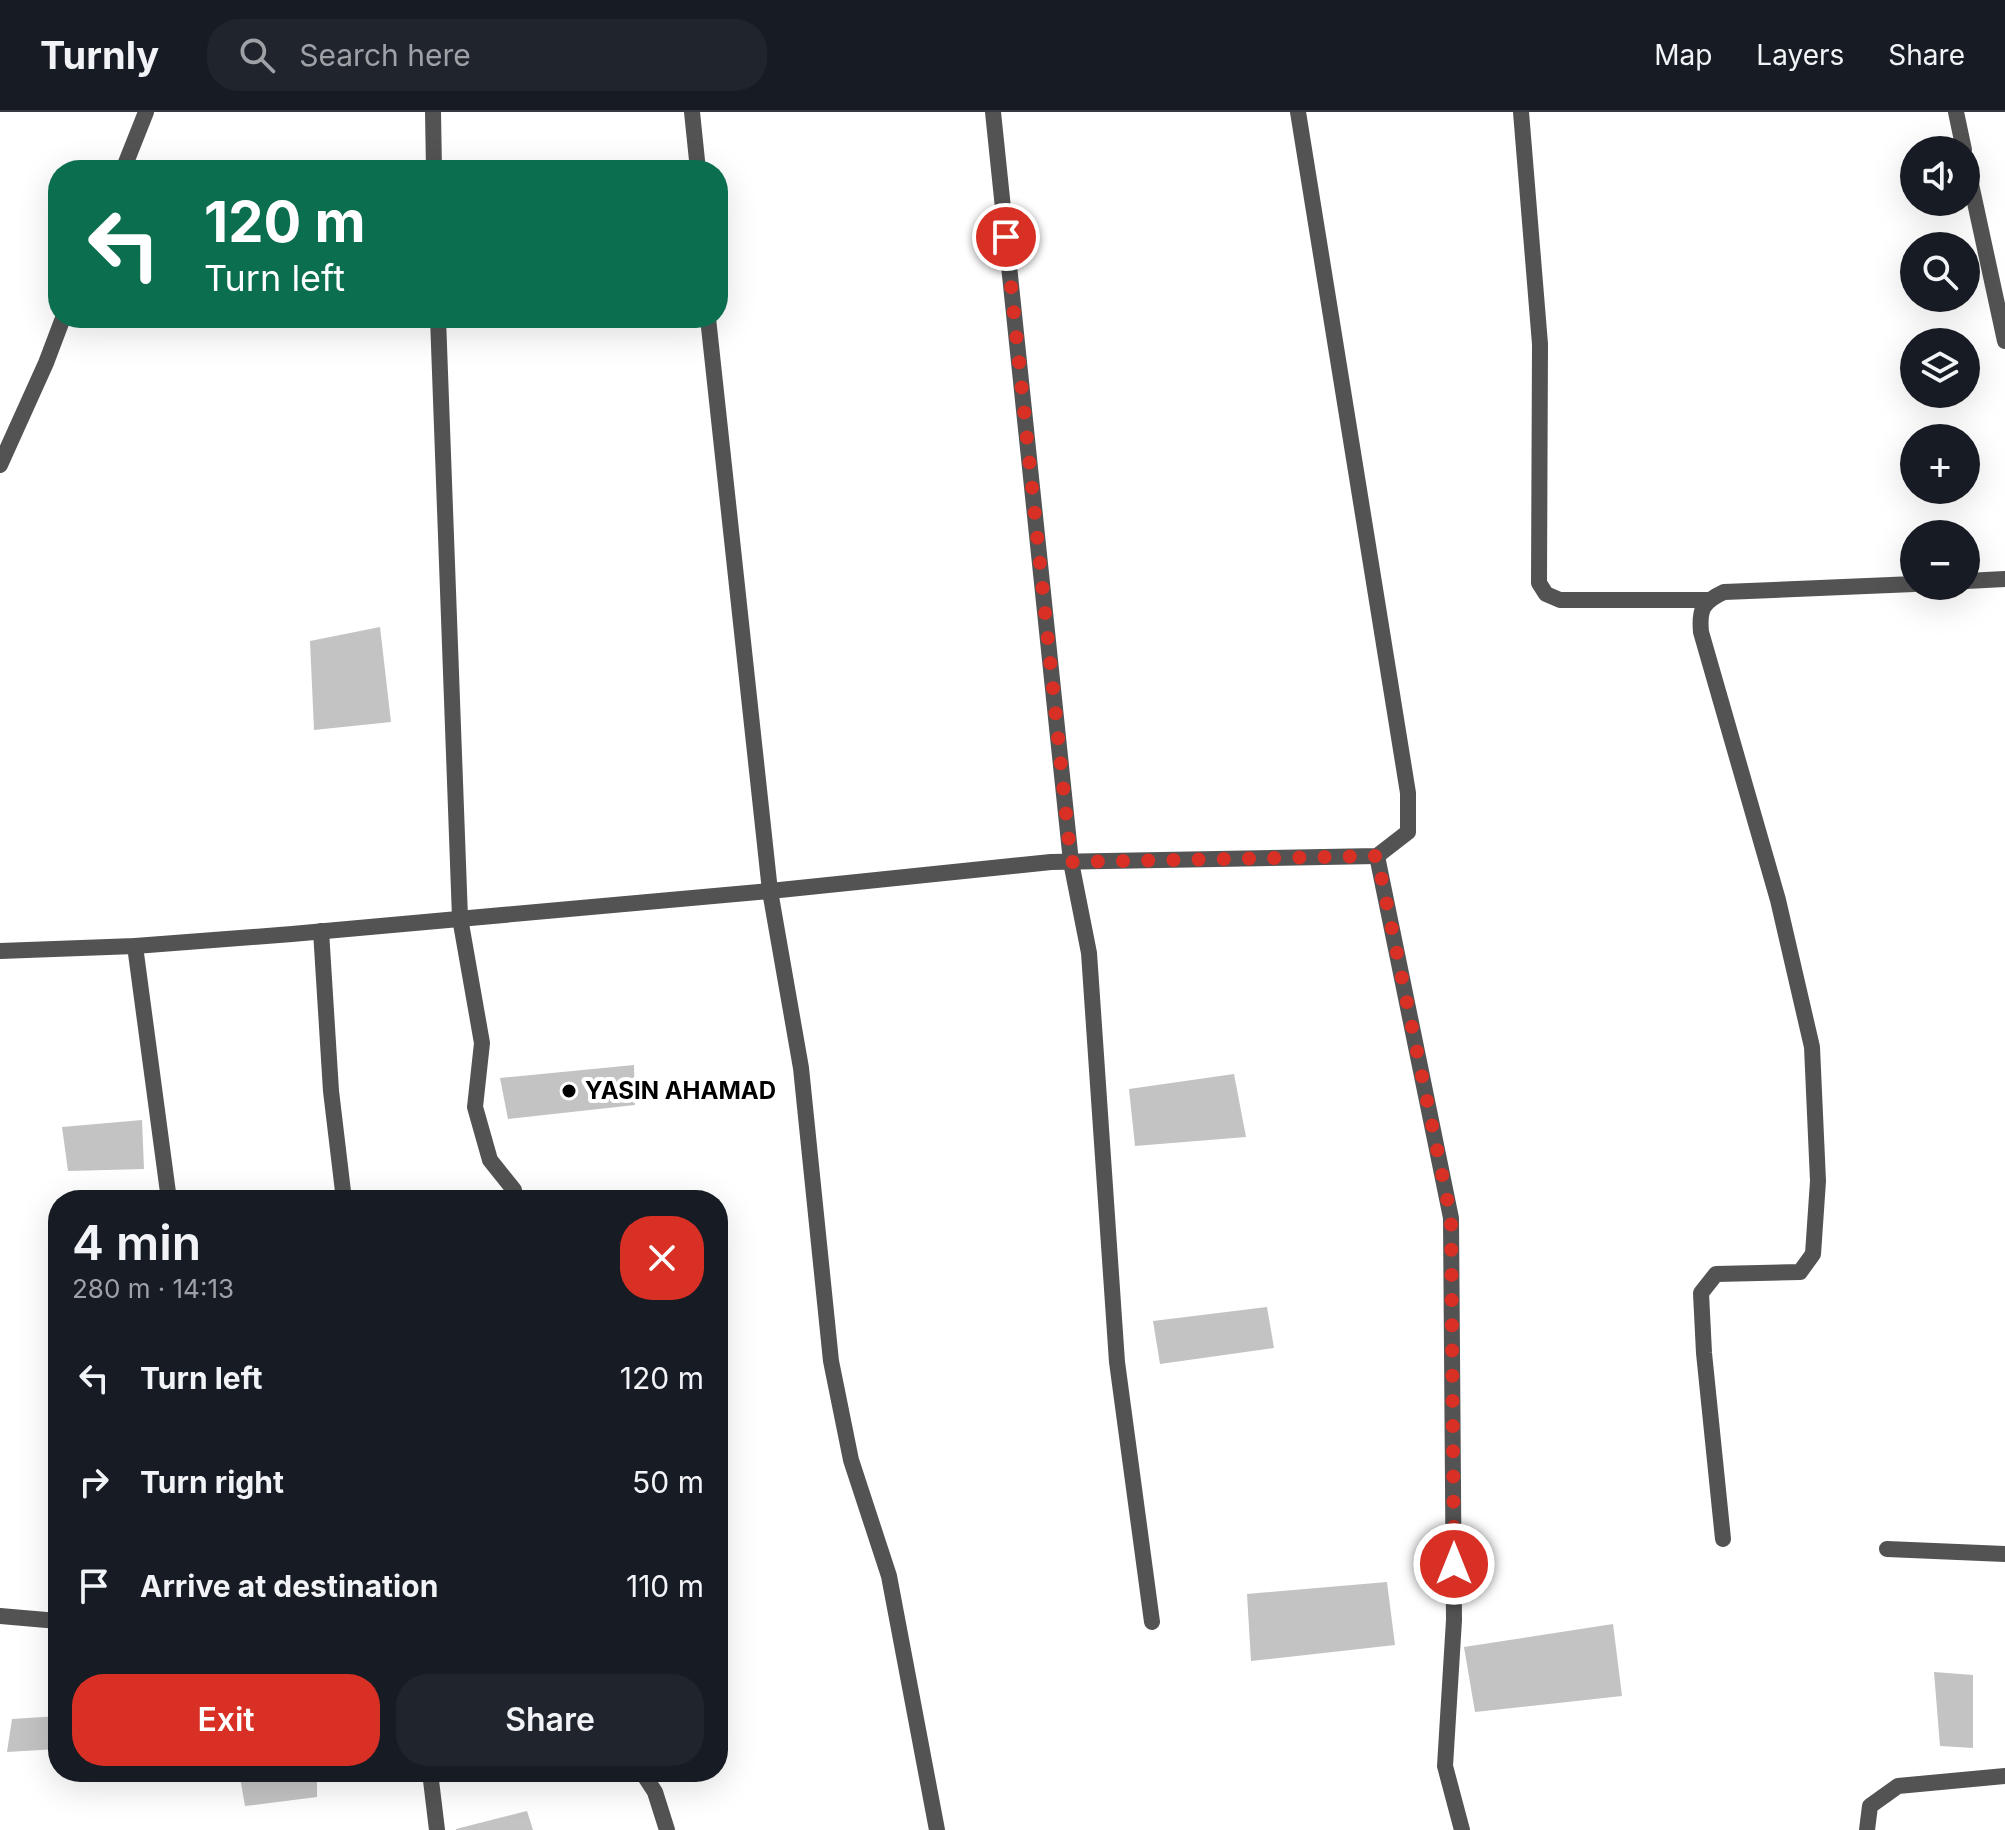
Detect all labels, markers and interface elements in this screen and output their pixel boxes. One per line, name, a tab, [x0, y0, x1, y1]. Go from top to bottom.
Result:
search box	[207, 19, 767, 91]
text: Turnly	[40, 32, 159, 78]
icon: search	[235, 33, 279, 77]
text: Search here	[299, 37, 471, 73]
text: Map	[1654, 38, 1712, 72]
text: Layers	[1756, 38, 1844, 72]
text: Share	[1888, 38, 1965, 72]
map controls	[1900, 136, 1980, 600]
button: sound	[1900, 136, 1980, 216]
text: 120 m	[204, 188, 366, 256]
icon: left	[72, 192, 176, 296]
pin	[972, 203, 1040, 271]
icon: arrive	[984, 215, 1028, 259]
button: search	[1900, 232, 1980, 312]
text: Turn left	[204, 256, 345, 300]
button: layers	[1900, 328, 1980, 408]
button: +	[1900, 424, 1980, 504]
button: −	[1900, 520, 1980, 600]
place label: YASIN AHAMAD	[585, 1076, 776, 1105]
marker: YASIN AHAMAD	[560, 1082, 578, 1100]
text: 4 min	[72, 1213, 201, 1272]
button: close	[620, 1216, 704, 1300]
text: 280 m · 14:13	[72, 1273, 234, 1304]
icon: left	[72, 1356, 116, 1400]
text: Turn left	[140, 1360, 262, 1396]
text: 120 m	[620, 1360, 704, 1396]
icon: right	[72, 1460, 116, 1504]
text: Turn right	[140, 1464, 284, 1500]
text: 50 m	[632, 1464, 704, 1500]
position arrow	[1412, 1522, 1496, 1606]
icon: arrive	[72, 1564, 116, 1608]
text: Arrive at destination	[140, 1568, 438, 1604]
text: 110 m	[626, 1568, 704, 1604]
button: Exit	[72, 1674, 380, 1766]
button: Share	[396, 1674, 704, 1766]

